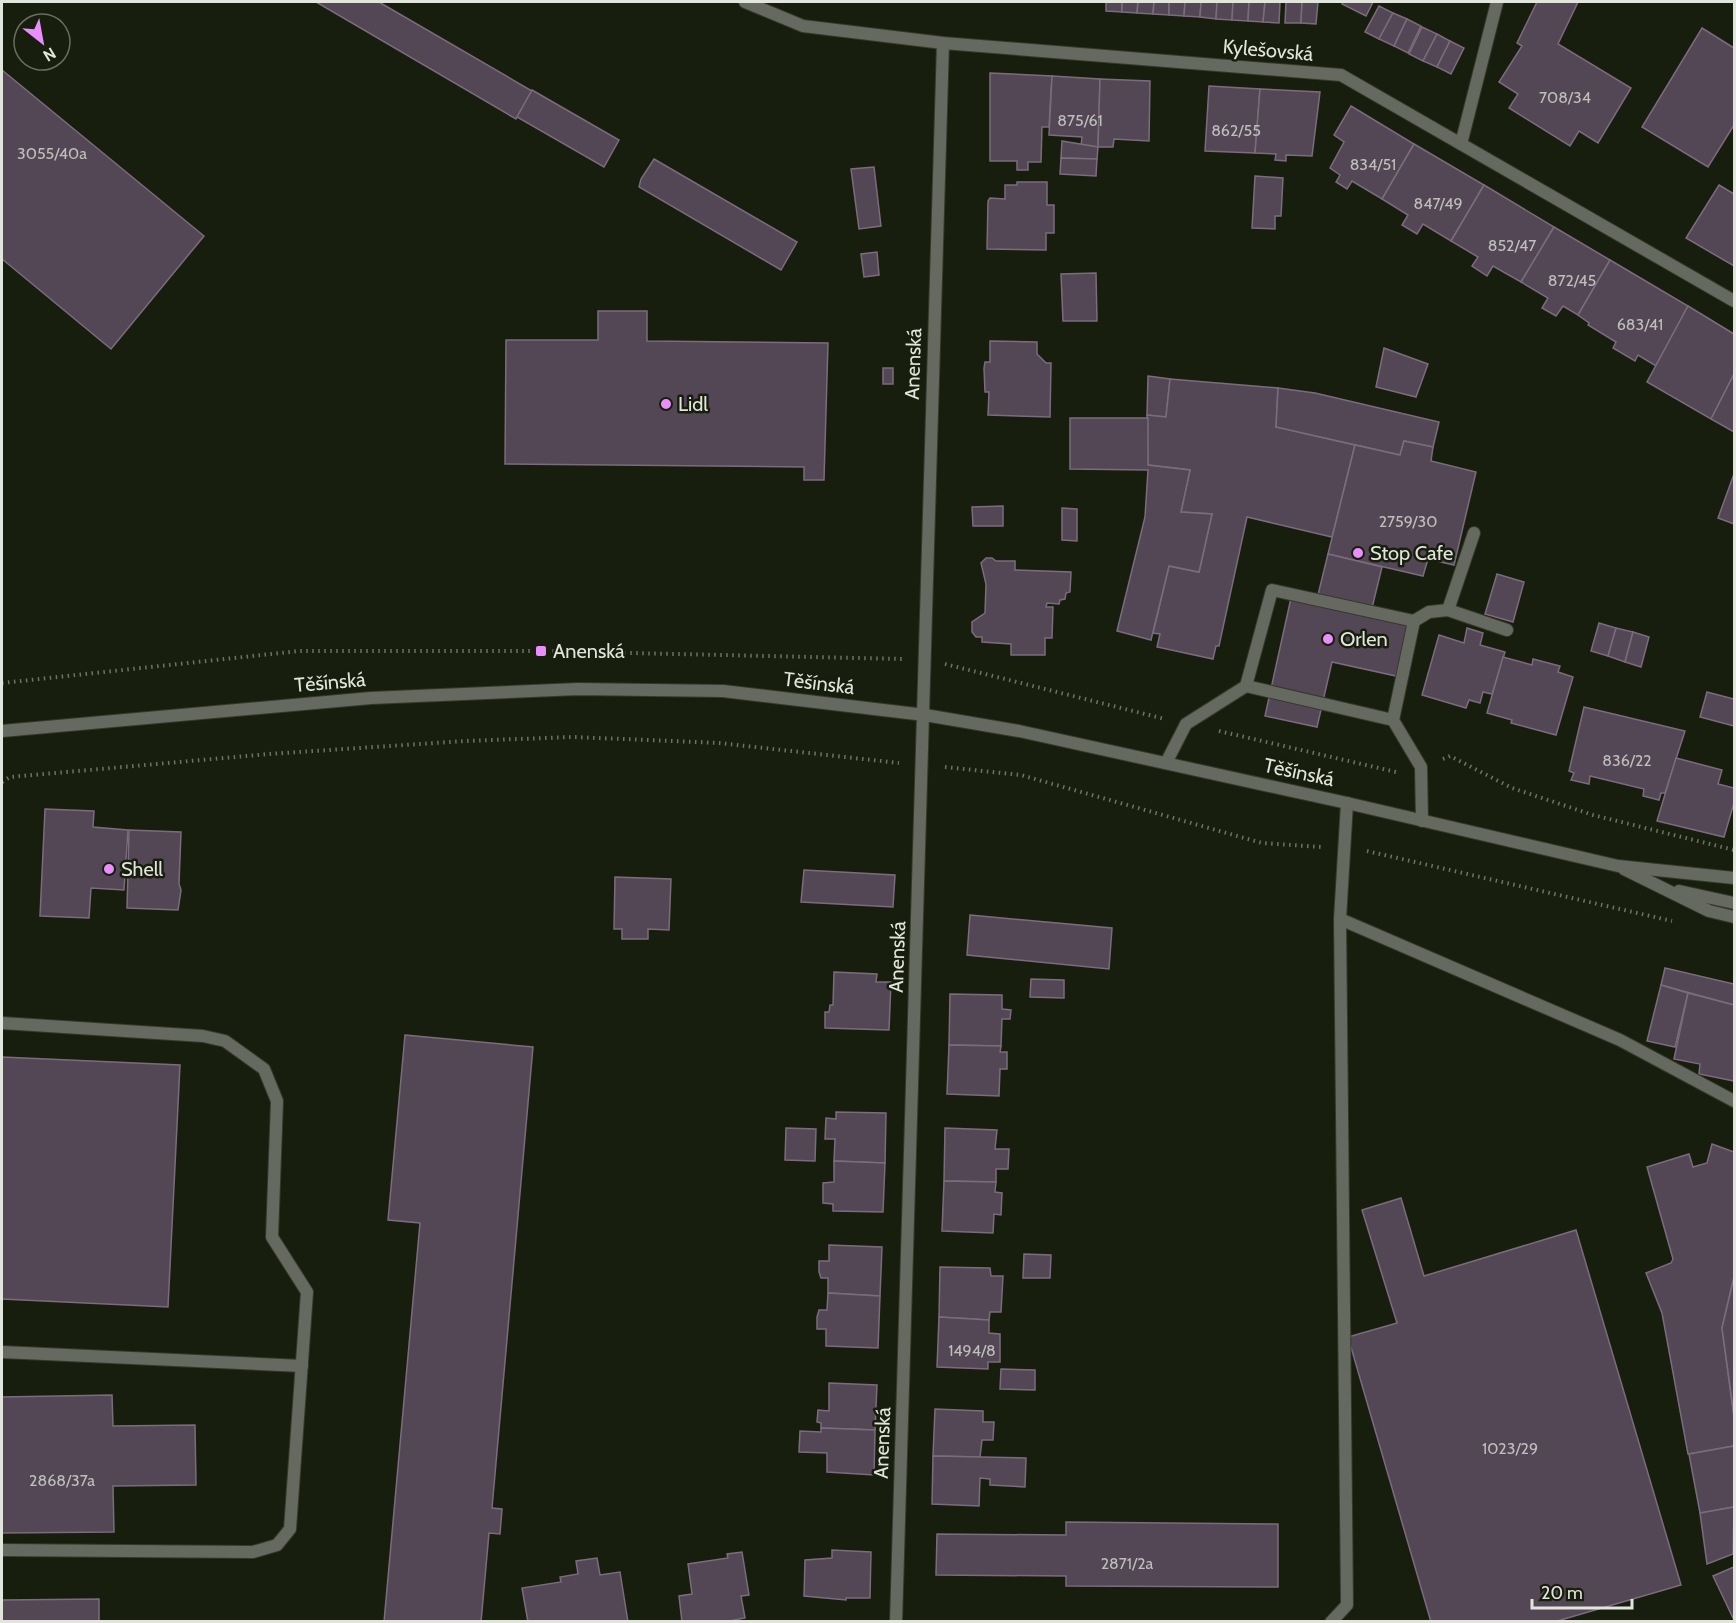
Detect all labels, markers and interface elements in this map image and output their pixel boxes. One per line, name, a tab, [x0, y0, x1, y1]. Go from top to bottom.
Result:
north arrow	[12, 12, 72, 72]
street label: Kylešovská	[1222, 34, 1315, 66]
text: N	[40, 43, 59, 65]
house number: 708/34	[1539, 88, 1591, 107]
house number: 875/61	[1057, 111, 1103, 130]
house number: 862/55	[1211, 121, 1261, 140]
house number: 3055/40a	[17, 144, 87, 163]
house number: 834/51	[1350, 155, 1396, 174]
house number: 847/49	[1414, 194, 1462, 213]
house number: 852/47	[1488, 236, 1536, 255]
house number: 872/45	[1548, 271, 1596, 290]
house number: 683/41	[1617, 315, 1663, 334]
street label: Anenská	[900, 327, 926, 400]
place label: Lidl	[678, 392, 708, 416]
marker: Lidl	[659, 397, 673, 411]
house number: 2759/30	[1379, 512, 1437, 531]
place label: Stop Cafe	[1370, 541, 1453, 565]
marker: Stop Cafe	[1351, 546, 1365, 560]
place label: Orlen	[1340, 627, 1388, 651]
marker: Orlen	[1321, 632, 1335, 646]
place label: Anenská	[553, 639, 625, 663]
marker: Anenská	[534, 644, 548, 658]
street label: Těšínská	[293, 667, 367, 697]
street label: Těšínská	[782, 667, 856, 699]
house number: 836/22	[1602, 751, 1652, 770]
street label: Těšínská	[1262, 753, 1337, 791]
place label: Shell	[121, 857, 163, 881]
marker: Shell	[102, 862, 116, 876]
street label: Anenská	[884, 920, 910, 993]
house number: 1494/8	[948, 1341, 996, 1360]
street label: Anenská	[869, 1406, 895, 1479]
house number: 1023/29	[1482, 1439, 1538, 1458]
house number: 2868/37a	[29, 1471, 95, 1490]
house number: 2871/2a	[1101, 1554, 1154, 1573]
scale bar	[1532, 1572, 1632, 1610]
text: 20 m	[1541, 1582, 1583, 1604]

